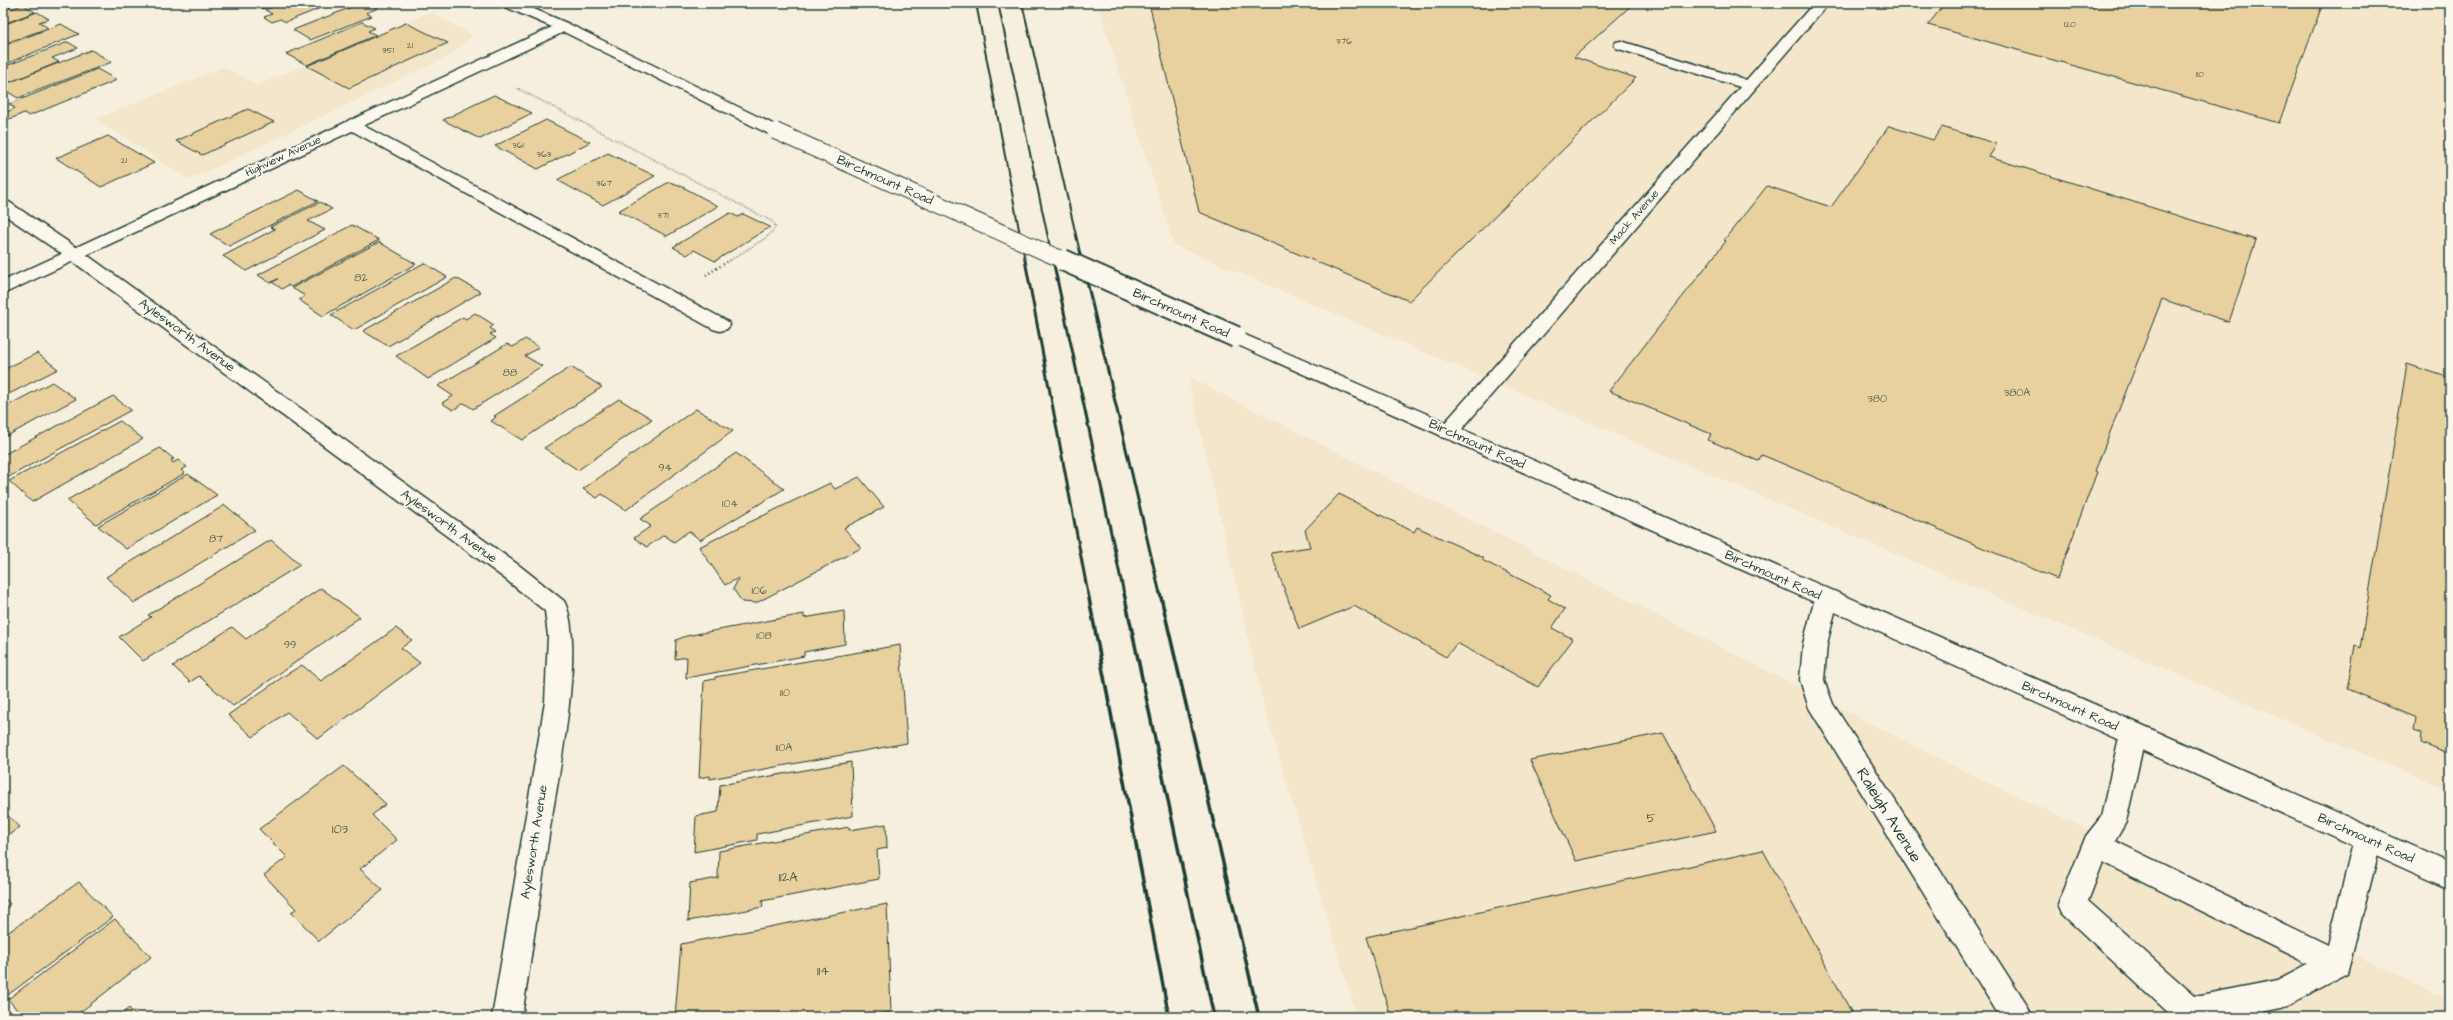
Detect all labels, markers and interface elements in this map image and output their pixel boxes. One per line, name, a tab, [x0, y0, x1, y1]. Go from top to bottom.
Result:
house number: 120	[2064, 18, 2076, 31]
house number: 376	[1336, 35, 1352, 48]
house number: 21	[407, 39, 413, 52]
house number: 351	[382, 44, 394, 57]
house number: 110	[2196, 68, 2204, 81]
street label: Highview Avenue	[243, 132, 324, 181]
house number: 361	[512, 139, 524, 152]
house number: 363	[537, 148, 552, 161]
street label: Birchmount Road	[834, 151, 936, 209]
house number: 21	[121, 154, 127, 167]
house number: 367	[596, 177, 612, 190]
street label: Mack Avenue	[1606, 186, 1662, 248]
house number: 371	[657, 209, 669, 222]
house number: 82	[354, 270, 368, 285]
street label: Birchmount Road	[1130, 284, 1232, 342]
street label: Aylesworth Avenue	[135, 294, 239, 377]
house number: 88	[503, 365, 517, 380]
house number: 380A	[2004, 385, 2030, 400]
house number: 380	[1867, 391, 1887, 406]
street label: Birchmount Road	[1426, 415, 1528, 473]
house number: 94	[658, 460, 672, 475]
street label: Aylesworth Avenue	[397, 485, 501, 568]
house number: 104	[722, 496, 738, 511]
house number: 87	[209, 531, 223, 546]
street label: Birchmount Road	[1722, 546, 1824, 604]
house number: 106	[751, 583, 767, 598]
house number: 108	[756, 628, 772, 643]
house number: 99	[284, 637, 296, 652]
street label: Birchmount Road	[2019, 677, 2121, 735]
house number: 110	[780, 685, 790, 700]
house number: 110A	[776, 740, 792, 755]
street label: Raleigh Avenue	[1850, 764, 1927, 867]
street label: Aylesworth Avenue	[516, 784, 553, 900]
house number: 5	[1646, 809, 1656, 827]
street label: Birchmount Road	[2315, 809, 2417, 867]
house number: 103	[332, 820, 349, 838]
house number: 112A	[778, 868, 798, 886]
house number: 114	[817, 962, 829, 980]

